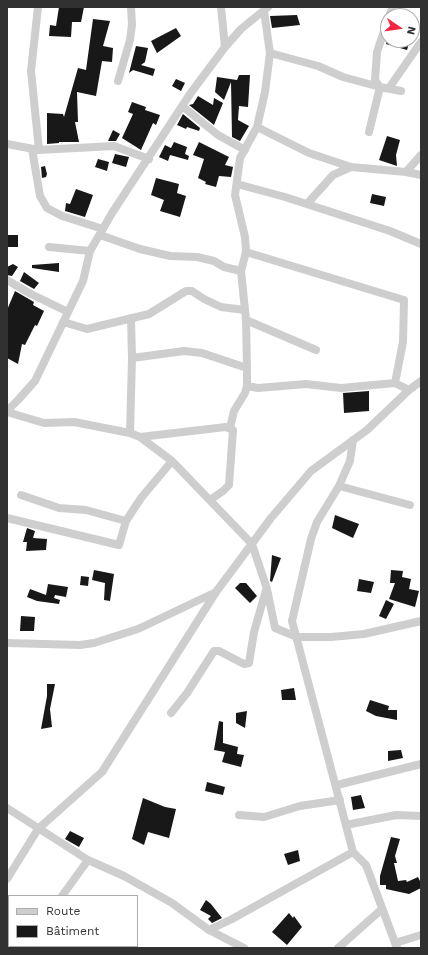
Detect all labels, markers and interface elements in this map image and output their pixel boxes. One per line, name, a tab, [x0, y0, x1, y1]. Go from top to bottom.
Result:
north arrow	[380, 8, 420, 48]
text: N	[404, 25, 418, 36]
legend	[8, 895, 138, 947]
text: Route	[46, 904, 80, 918]
text: Bâtiment	[46, 924, 99, 938]

